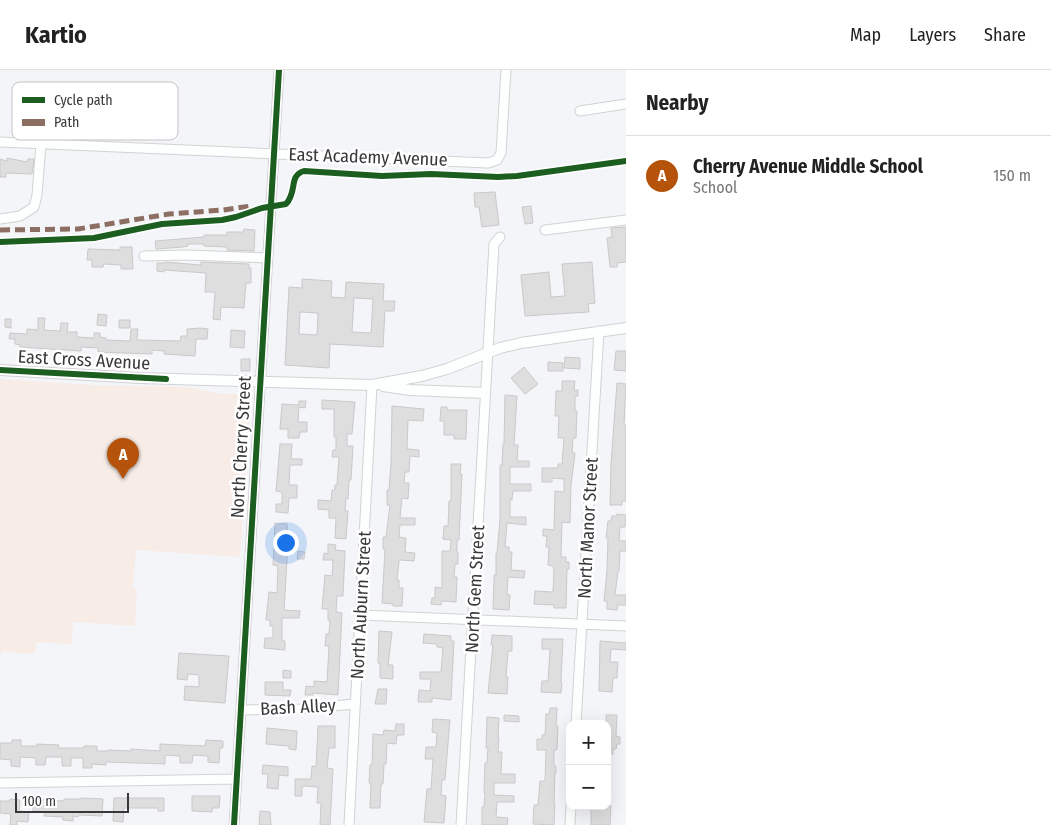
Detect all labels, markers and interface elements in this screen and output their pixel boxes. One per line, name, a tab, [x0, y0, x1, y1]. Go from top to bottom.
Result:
text: Kartio	[25, 21, 87, 49]
text: Map	[850, 24, 881, 46]
text: Layers	[909, 24, 956, 46]
text: Share	[984, 24, 1026, 46]
legend	[12, 82, 178, 140]
text: Nearby	[646, 90, 708, 116]
text: Cycle path	[54, 92, 113, 109]
text: Path	[54, 114, 79, 131]
street label: East Academy Avenue	[288, 143, 448, 171]
text: Cherry Avenue Middle School	[693, 155, 923, 178]
text: A	[658, 166, 666, 185]
text: 150 m	[993, 166, 1031, 185]
text: School	[693, 178, 737, 197]
street label: East Cross Avenue	[17, 346, 151, 374]
street label: North Cherry Street	[226, 375, 256, 519]
pin: A	[107, 438, 139, 479]
street label: North Manor Street	[573, 457, 603, 599]
street label: North Gem Street	[461, 524, 489, 653]
your location	[273, 530, 299, 556]
street label: North Auburn Street	[346, 530, 376, 680]
street label: Bash Alley	[260, 694, 336, 720]
map controls	[566, 720, 611, 810]
button: +	[566, 720, 611, 765]
button: −	[566, 765, 611, 810]
scale bar	[15, 790, 129, 813]
text: 100 m	[22, 793, 56, 810]

